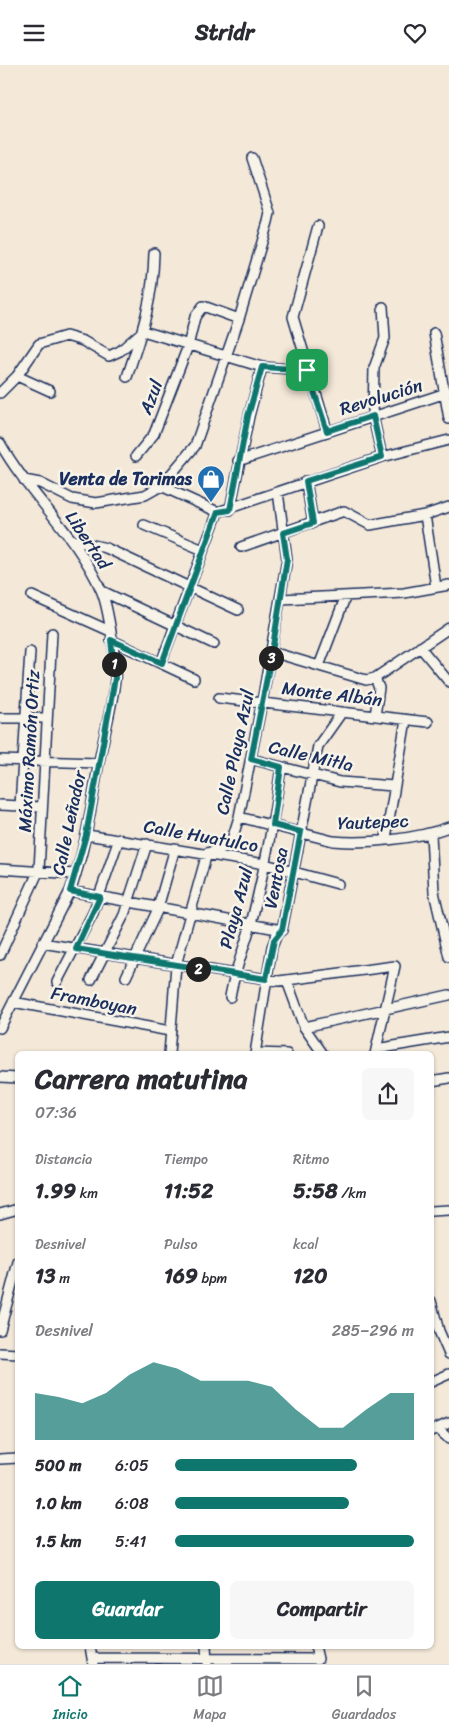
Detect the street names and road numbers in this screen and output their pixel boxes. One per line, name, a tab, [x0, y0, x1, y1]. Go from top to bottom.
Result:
street label: Revolución	[336, 369, 427, 425]
street label: Azul	[129, 374, 173, 420]
street label: Libertad	[56, 504, 120, 577]
street label: Máximo Ramón Ortiz	[9, 668, 49, 833]
street label: Monte Albán	[280, 672, 384, 716]
street label: Calle Playa Azul	[206, 686, 264, 818]
street label: Calle Mitla	[265, 731, 357, 781]
street label: Calle Leñador	[42, 766, 96, 878]
street label: Yautepec	[337, 805, 409, 839]
street label: Calle Huatulco	[141, 810, 261, 862]
street label: Ventosa	[254, 845, 298, 911]
street label: Playa Azul	[210, 863, 262, 952]
street label: Framboyan	[48, 977, 140, 1025]

